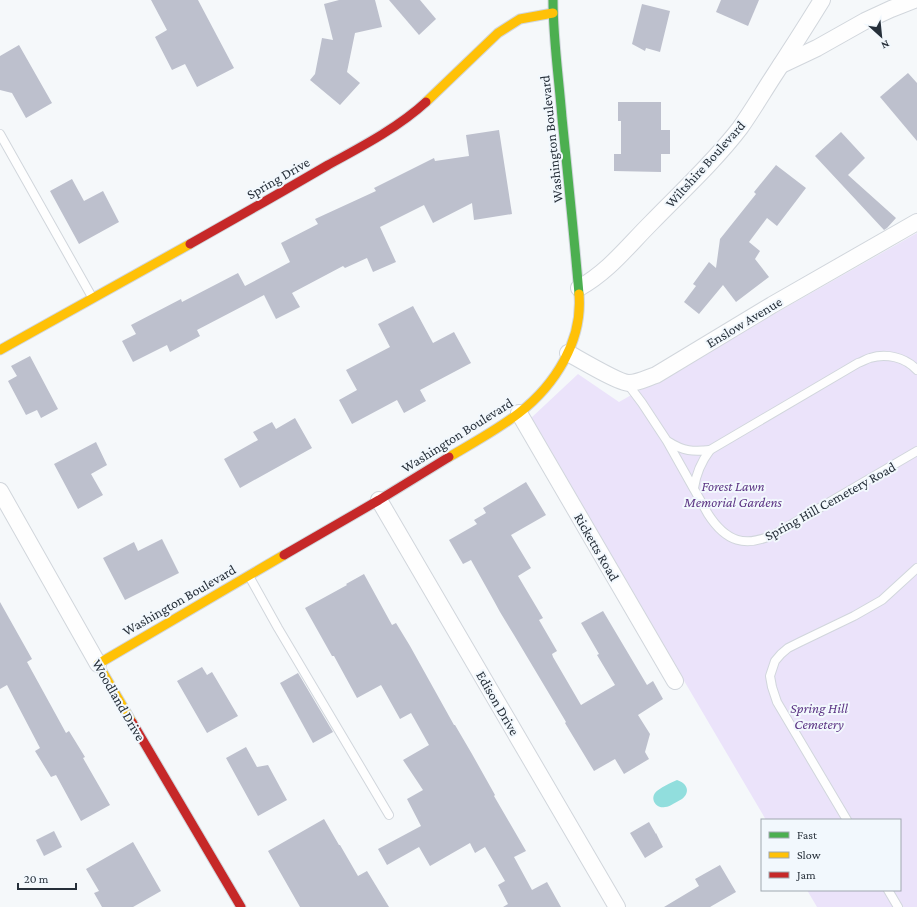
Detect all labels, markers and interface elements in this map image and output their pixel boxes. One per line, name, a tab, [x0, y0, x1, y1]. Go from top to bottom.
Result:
north arrow	[861, 16, 901, 56]
text: N	[879, 38, 892, 52]
street label: Washington Boulevard	[536, 74, 566, 203]
street label: Wiltshire Boulevard	[662, 117, 749, 211]
street label: Spring Drive	[244, 154, 312, 202]
street label: Enslow Avenue	[703, 293, 785, 351]
street label: Washington Boulevard	[398, 394, 516, 476]
street label: Spring Hill Cemetery Road	[762, 458, 899, 544]
park label: Forest Lawn Memorial Gardens	[683, 478, 783, 510]
street label: Ricketts Road	[571, 510, 623, 584]
street label: Washington Boulevard	[120, 561, 239, 639]
street label: Woodland Drive	[89, 656, 149, 744]
street label: Edison Drive	[473, 668, 523, 738]
park label: Spring Hill Cemetery	[790, 700, 848, 732]
legend	[761, 819, 901, 891]
text: Fast	[797, 828, 818, 842]
text: Slow	[797, 848, 821, 862]
scale bar	[18, 865, 76, 891]
text: Jam	[796, 868, 816, 882]
text: 20 m	[24, 872, 49, 886]

